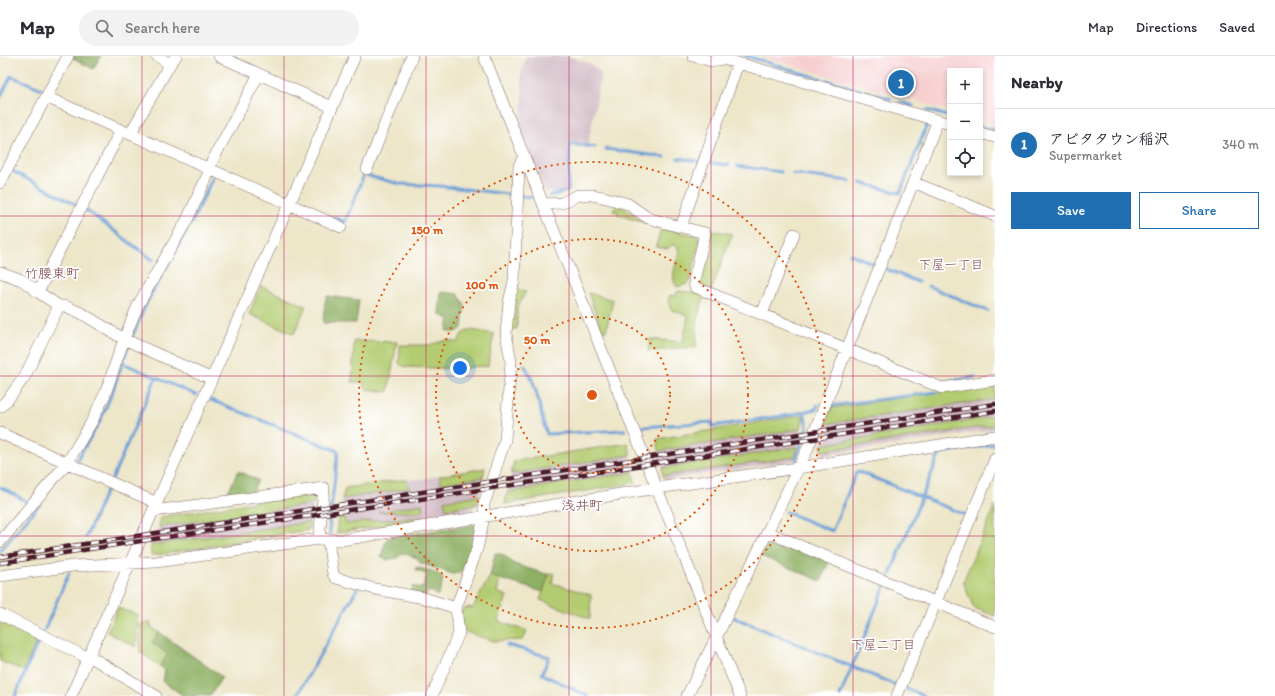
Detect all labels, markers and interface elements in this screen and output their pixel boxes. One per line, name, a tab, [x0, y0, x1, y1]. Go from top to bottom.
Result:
search box	[79, 10, 359, 46]
text: Map	[20, 16, 55, 39]
icon: search	[93, 17, 115, 39]
text: Search here	[125, 19, 200, 37]
text: Map	[1088, 19, 1114, 36]
text: Directions	[1136, 19, 1197, 36]
text: Saved	[1219, 19, 1255, 36]
pin: 1	[888, 68, 914, 98]
map controls	[947, 68, 983, 176]
button: +	[947, 68, 983, 104]
text: Nearby	[1011, 72, 1063, 92]
button: −	[947, 104, 983, 140]
text: アピタタウン稲沢	[1049, 130, 1169, 148]
text: 1	[1021, 137, 1027, 152]
text: 340 m	[1222, 137, 1259, 152]
button: locate	[947, 140, 983, 176]
text: Supermarket	[1049, 148, 1122, 163]
button: Save	[1011, 192, 1131, 229]
button: Share	[1139, 192, 1259, 229]
text: 150 m	[411, 223, 444, 237]
district label: 下屋一丁目	[918, 257, 984, 272]
district label: 竹腰東町	[24, 265, 80, 282]
text: 100 m	[465, 278, 499, 292]
text: 50 m	[524, 333, 551, 347]
your location	[450, 358, 470, 378]
centre of rings	[585, 388, 599, 402]
district label: 浅井町	[561, 497, 603, 514]
district label: 下屋二丁目	[850, 637, 916, 652]

